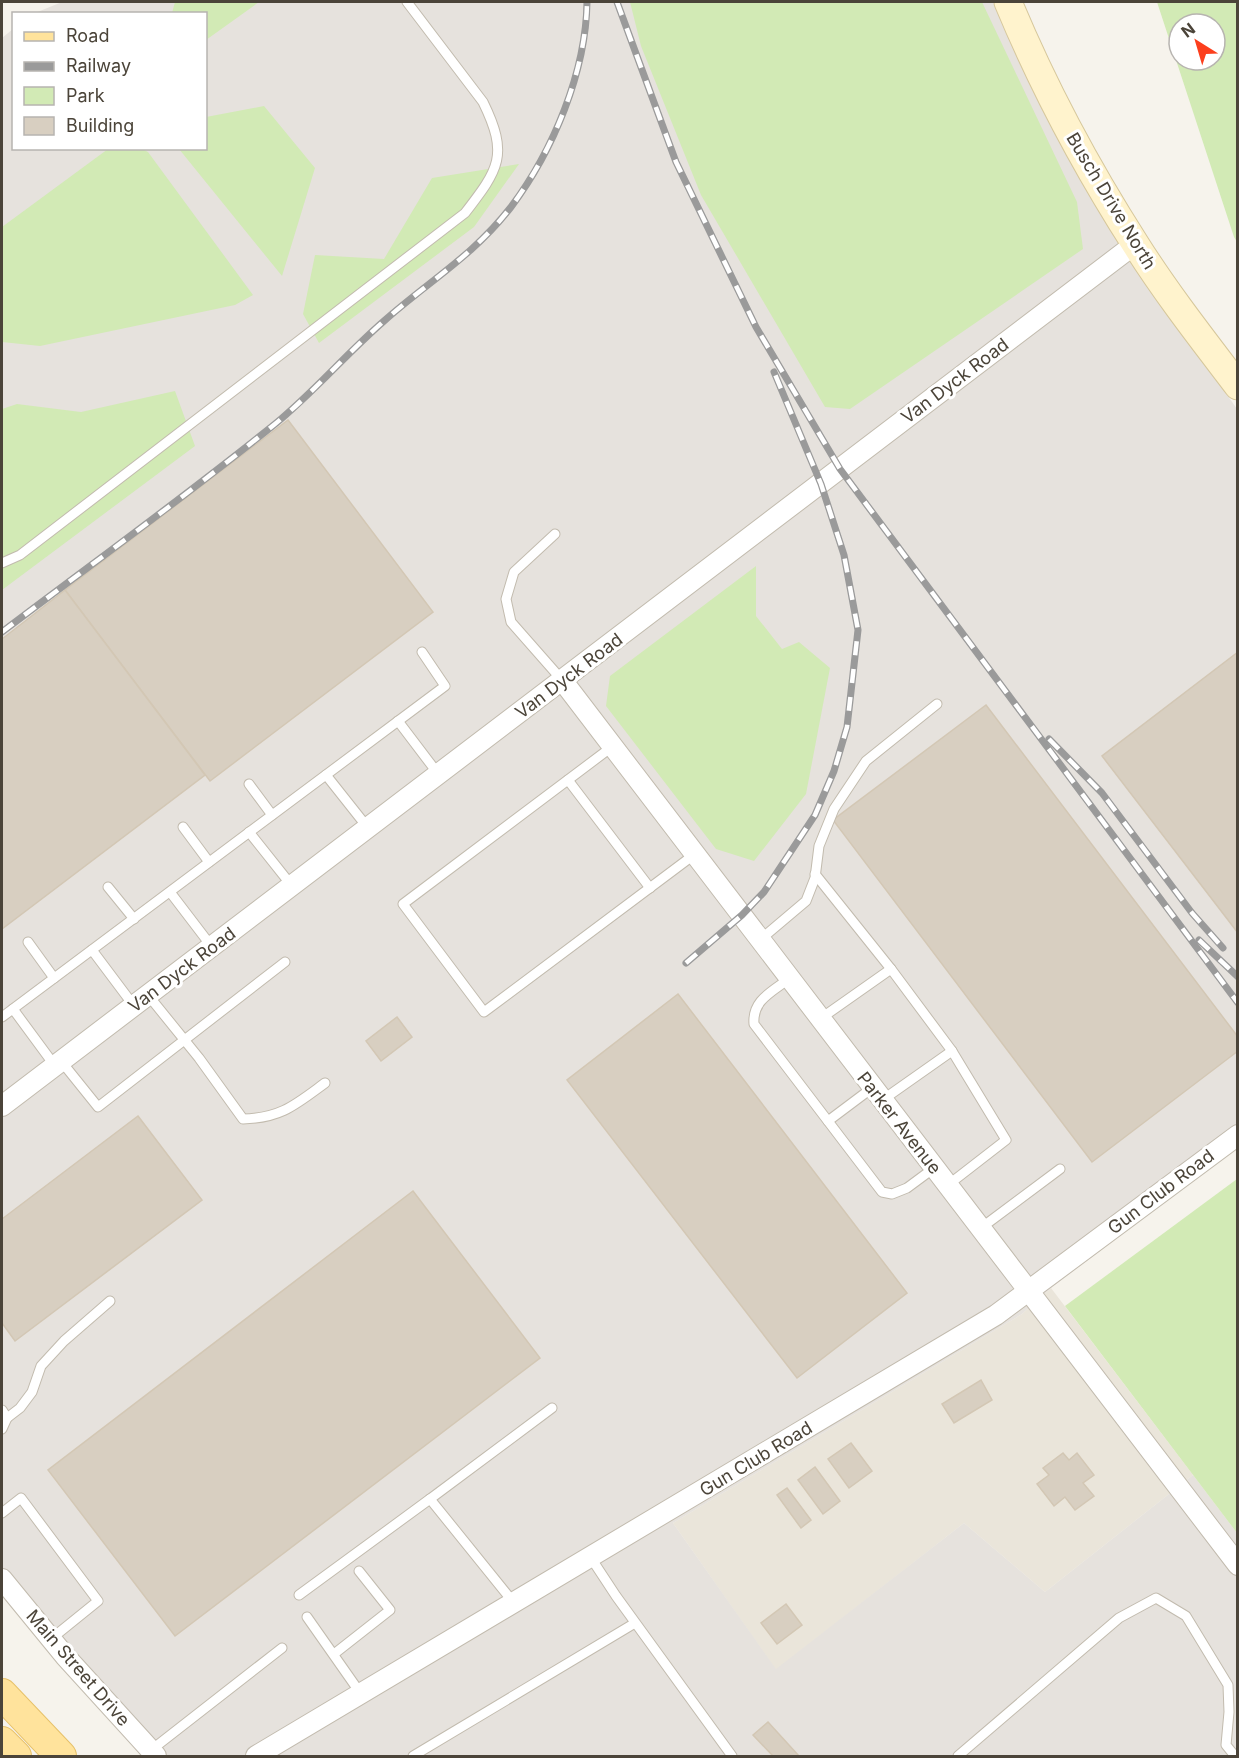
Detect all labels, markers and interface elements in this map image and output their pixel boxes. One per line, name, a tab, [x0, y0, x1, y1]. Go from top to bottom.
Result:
legend	[12, 12, 207, 150]
north arrow	[1167, 12, 1227, 72]
text: N	[1177, 18, 1199, 42]
text: Road	[66, 25, 109, 46]
text: Railway	[66, 55, 131, 76]
text: Park	[66, 85, 105, 106]
text: Building	[66, 115, 134, 136]
street label: Busch Drive North	[1062, 129, 1160, 273]
street label: Van Dyck Road	[897, 333, 1012, 428]
street label: Van Dyck Road	[511, 628, 626, 723]
street label: Van Dyck Road	[124, 922, 239, 1017]
street label: Parker Avenue	[853, 1067, 946, 1178]
street label: Gun Club Road	[1103, 1145, 1218, 1238]
street label: Gun Club Road	[696, 1417, 816, 1500]
street label: Main Street Drive	[22, 1605, 135, 1730]

